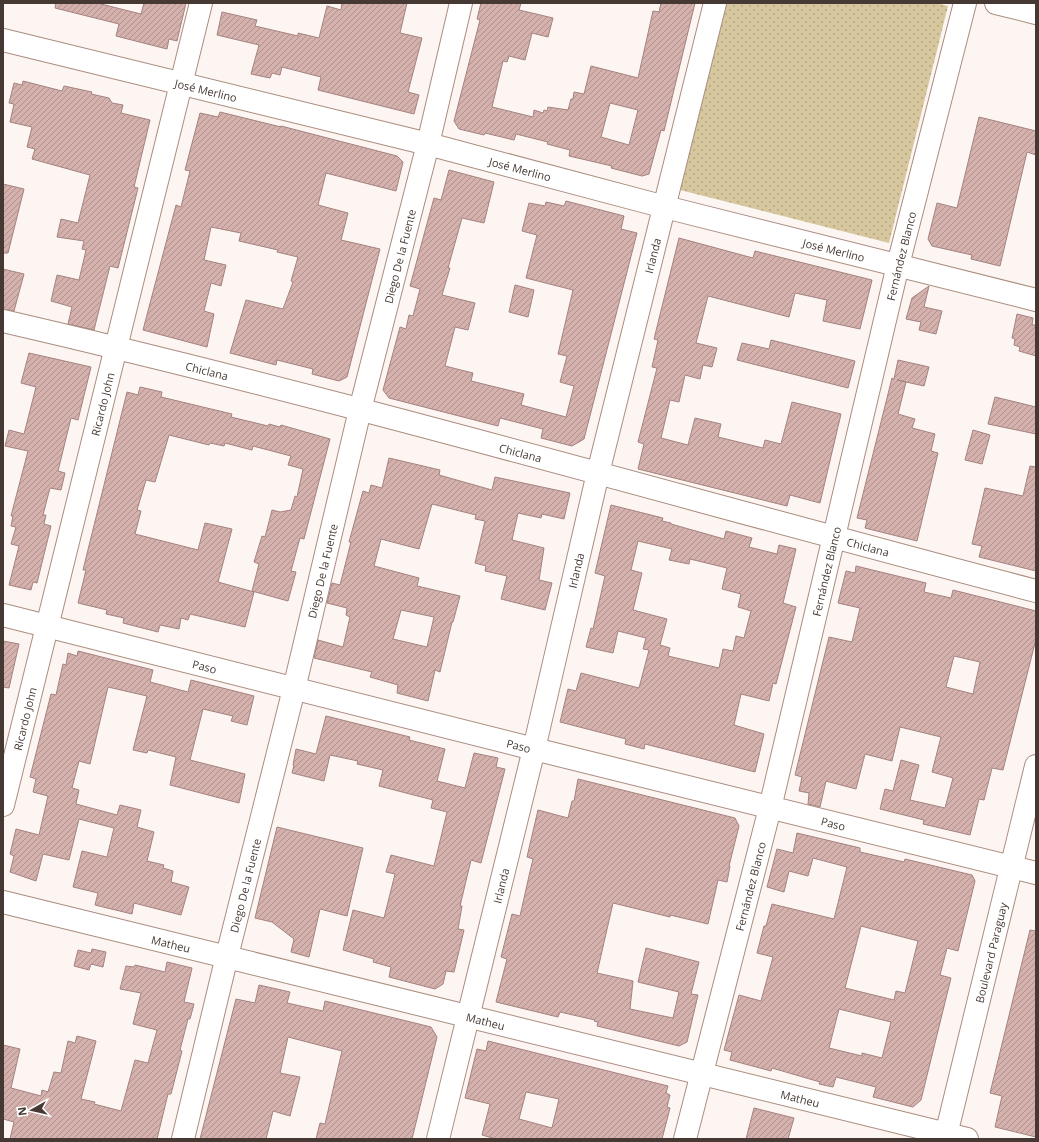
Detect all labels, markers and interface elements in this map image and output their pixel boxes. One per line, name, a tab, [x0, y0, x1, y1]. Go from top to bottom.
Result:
street label: José Merlino	[172, 75, 239, 105]
street label: José Merlino	[487, 153, 553, 184]
street label: Diego De la Fuente	[380, 207, 419, 305]
street label: Fernández Blanco	[882, 209, 919, 302]
street label: José Merlino	[800, 234, 867, 264]
street label: Irlanda	[640, 236, 664, 275]
street label: Chiclana	[184, 358, 230, 383]
street label: Ricardo John	[87, 371, 117, 437]
street label: Chiclana	[498, 439, 544, 465]
street label: Diego De la Fuente	[304, 522, 340, 620]
street label: Fernández Blanco	[808, 525, 844, 618]
street label: Chiclana	[845, 533, 891, 559]
street label: Irlanda	[564, 551, 587, 590]
street label: Paso	[191, 656, 219, 676]
street label: Ricardo John	[9, 685, 39, 752]
street label: Paso	[505, 735, 533, 756]
street label: Paso	[820, 813, 847, 833]
street label: Diego De la Fuente	[226, 837, 264, 934]
street label: Fernández Blanco	[731, 840, 769, 932]
street label: Irlanda	[489, 866, 512, 905]
street label: Boulevard Paraguay	[971, 900, 1010, 1004]
street label: Matheu	[150, 931, 192, 955]
street label: Matheu	[465, 1009, 507, 1033]
street label: Matheu	[779, 1086, 821, 1110]
north arrow	[12, 1090, 52, 1130]
text: N	[14, 1106, 30, 1117]

